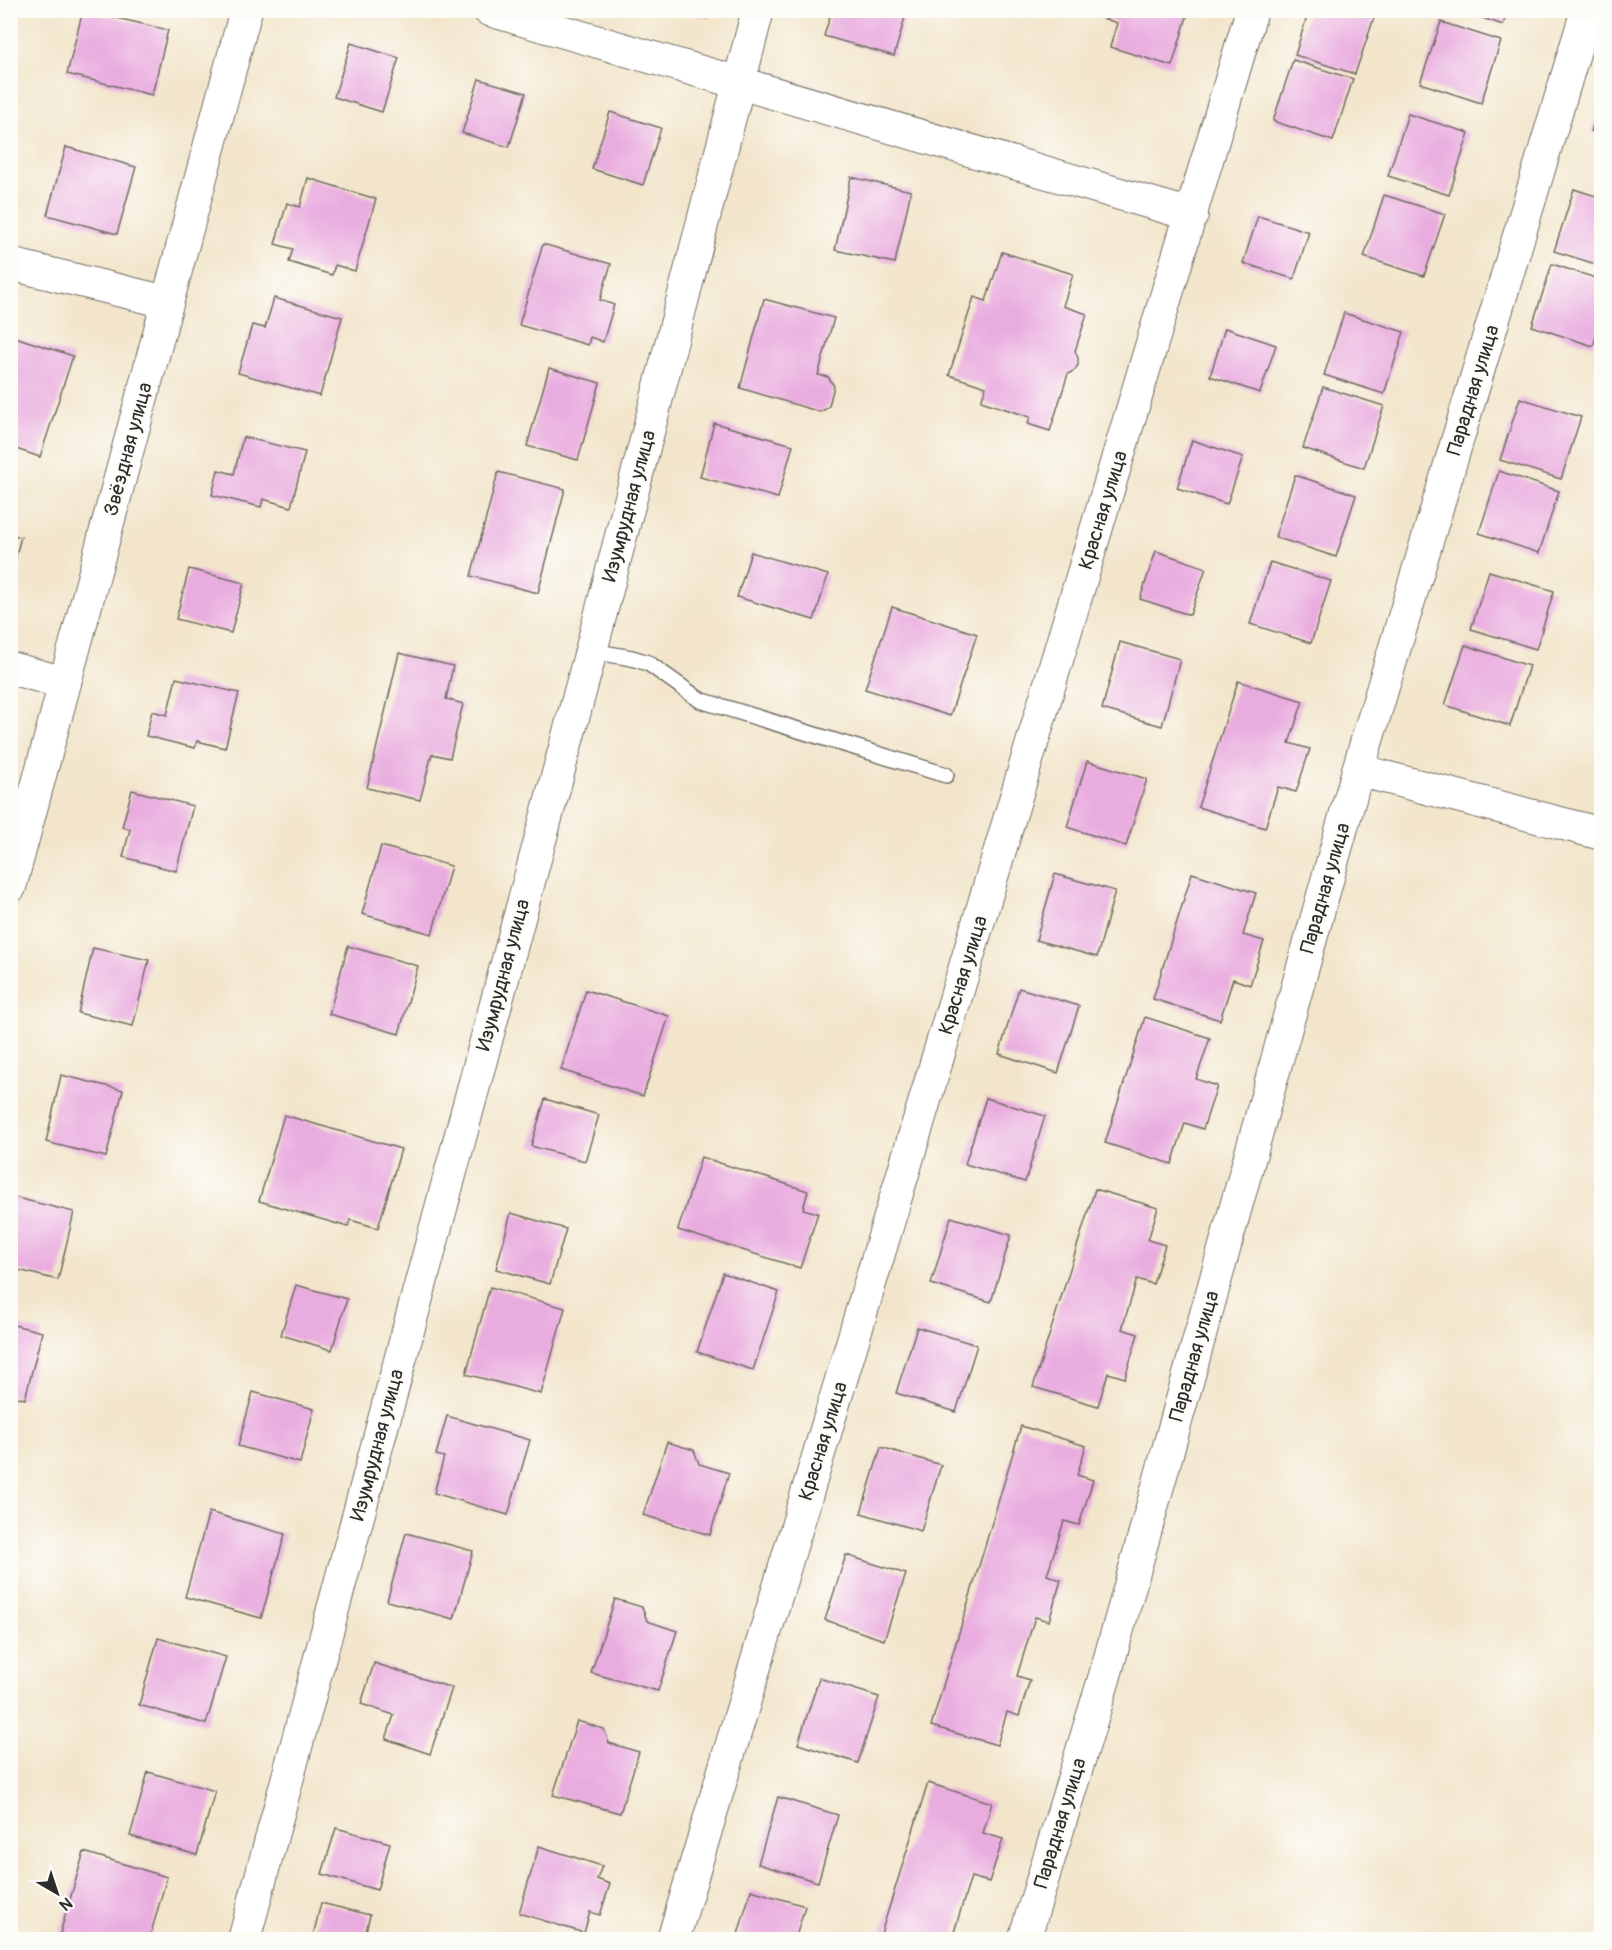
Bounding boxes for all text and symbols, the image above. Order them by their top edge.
street label: Парадная улица [1441,322,1505,458]
street label: Звёздная улица [98,380,158,518]
street label: Изумрудная улица [597,427,661,585]
street label: Красная улица [1073,447,1133,573]
street label: Парадная улица [1294,820,1356,956]
street label: Изумрудная улица [471,896,535,1054]
street label: Красная улица [933,912,993,1038]
street label: Парадная улица [1163,1288,1225,1424]
street label: Изумрудная улица [345,1366,409,1524]
street label: Красная улица [793,1378,853,1504]
street label: Парадная улица [1028,1755,1092,1891]
north arrow [27,1863,87,1923]
text: N [55,1893,76,1915]

